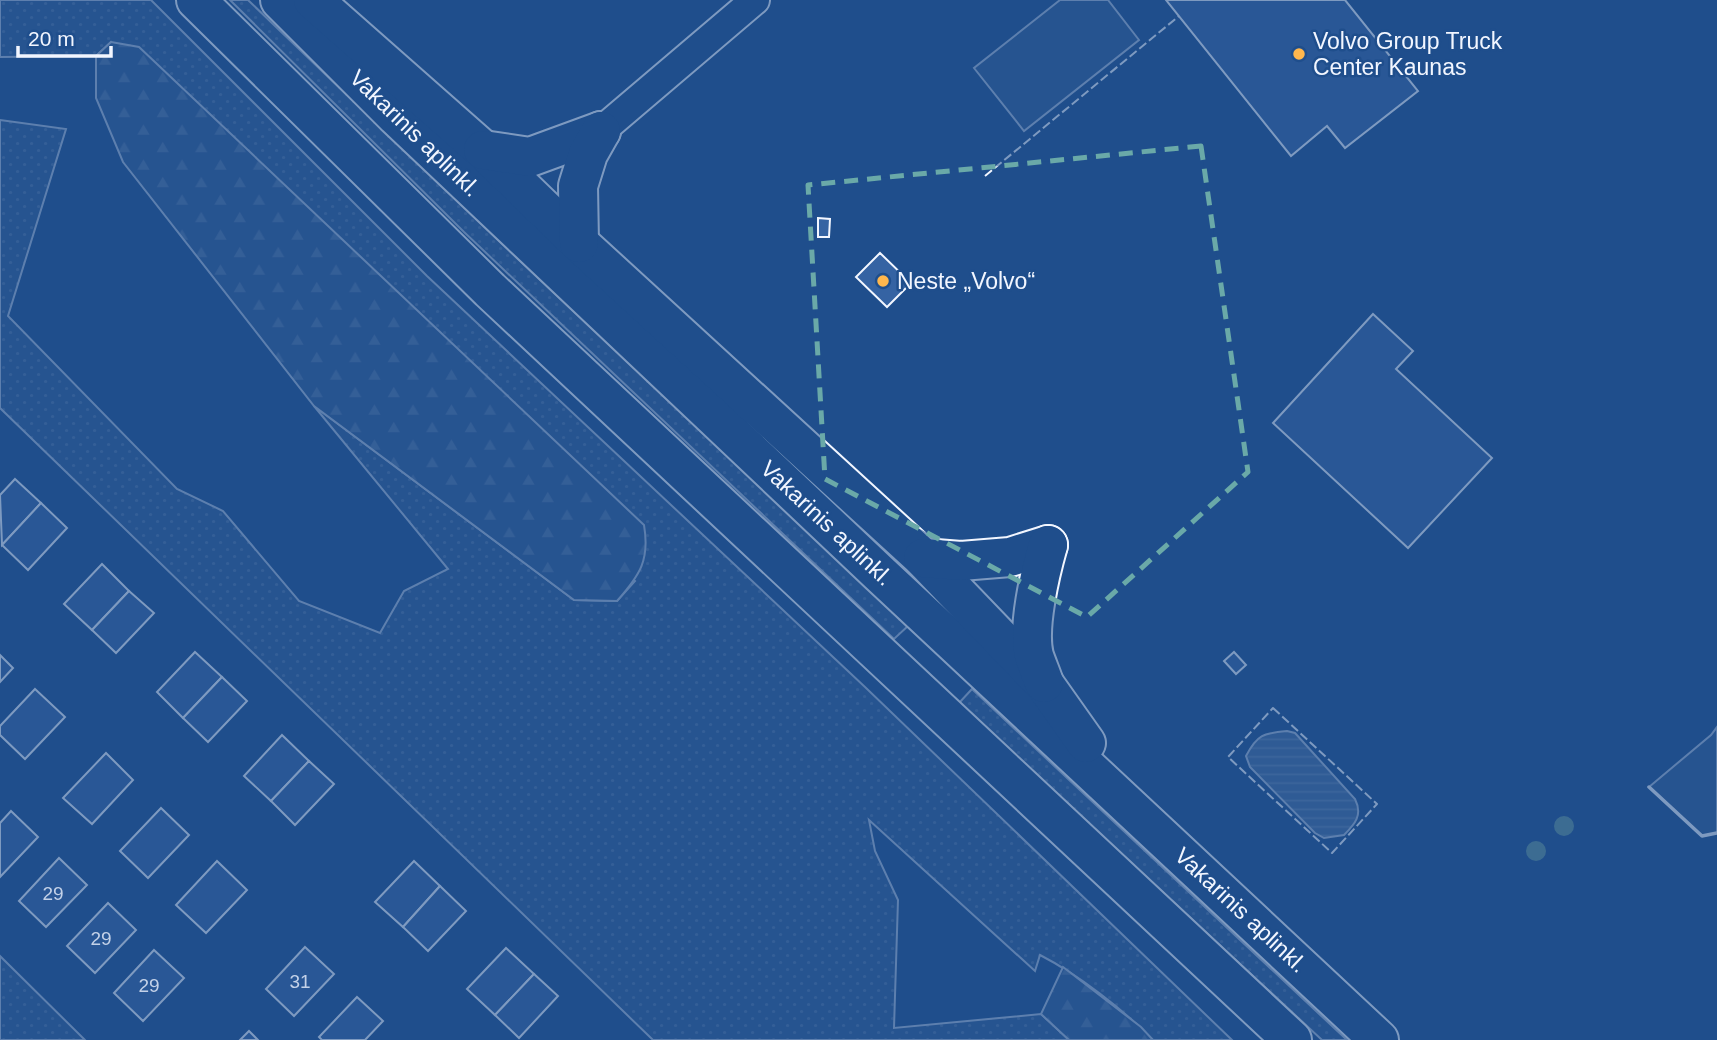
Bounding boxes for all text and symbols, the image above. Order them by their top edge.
scale bar [18,14,110,58]
text: 20 m [28,27,75,50]
place label: Volvo Group Truck Center Kaunas [1313,28,1503,80]
marker: Volvo Group Truck Center Kaunas [1291,46,1307,62]
street label: Vakarinis aplinkl. [345,64,485,202]
place label: Neste „Volvo“ [897,268,1035,294]
marker: Neste „Volvo“ [875,273,891,289]
street label: Vakarinis aplinkl. [756,455,898,591]
street label: Vakarinis aplinkl. [1170,842,1312,978]
house number: 29 [42,883,64,904]
house number: 29 [90,928,112,949]
house number: 31 [289,971,311,992]
house number: 29 [138,975,160,996]

